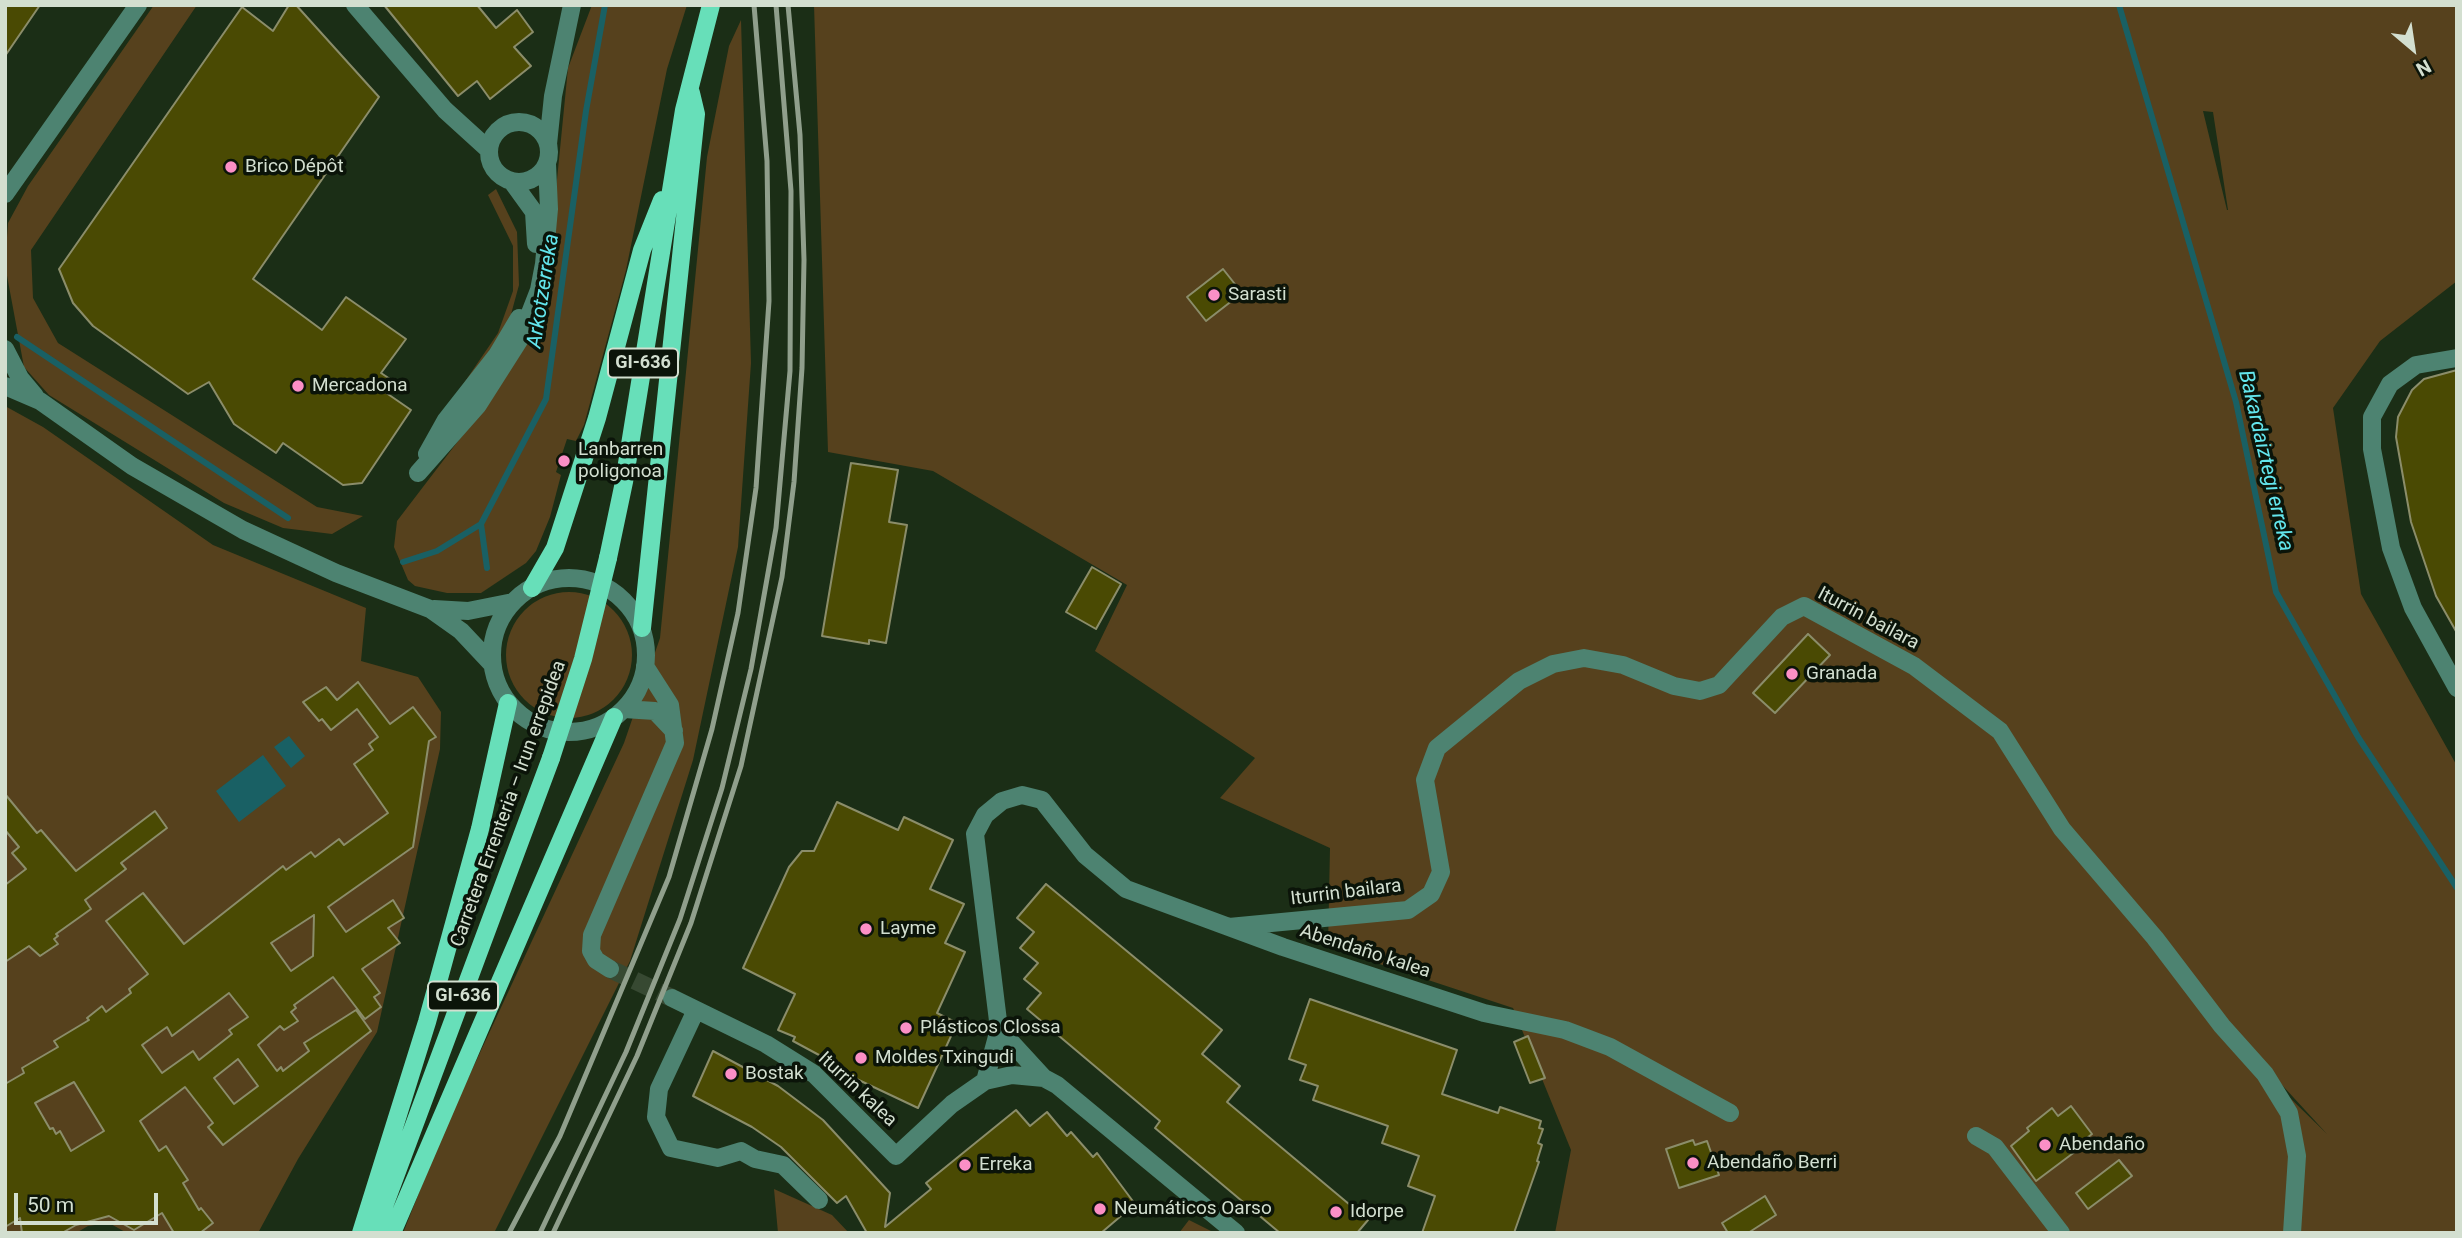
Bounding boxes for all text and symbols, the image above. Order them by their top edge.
north arrow [2378,14,2448,84]
text: N [2412,54,2435,81]
place label: Brico Dépôt [245,156,344,178]
marker: Brico Dépôt [223,159,239,175]
water label: Arkotzerreka [523,232,565,350]
place label: Sarasti [1228,284,1287,306]
marker: Sarasti [1206,287,1222,303]
road number: GI-636 [608,348,678,377]
water label: Bakardaiztegi erreka [2232,368,2298,554]
place label: Mercadona [312,375,408,397]
marker: Mercadona [290,378,306,394]
place label: Lanbarren poligonoa [578,439,663,483]
marker: Lanbarren poligonoa [556,453,572,469]
street label: Iturrin bailara [1813,583,1923,655]
street label: Carretera Errenteria – Irun errepidea [446,658,572,950]
place label: Granada [1806,663,1877,685]
marker: Granada [1784,666,1800,682]
street label: Iturrin bailara [1289,875,1403,911]
place label: Layme [880,918,936,940]
street label: Abendaño kalea [1297,920,1433,984]
marker: Layme [858,921,874,937]
road number: GI-636 [428,981,498,1010]
place label: Plásticos Clossa [920,1017,1061,1039]
marker: Plásticos Clossa [898,1020,914,1036]
place label: Moldes Txingudi [875,1047,1014,1069]
street label: Iturrin kalea [813,1048,901,1132]
marker: Moldes Txingudi [853,1050,869,1066]
place label: Bostak [745,1063,804,1085]
marker: Bostak [723,1066,739,1082]
place label: Abendaño [2059,1134,2145,1156]
marker: Abendaño [2037,1137,2053,1153]
place label: Abendaño Berri [1707,1152,1837,1174]
place label: Erreka [979,1154,1033,1176]
marker: Abendaño Berri [1685,1155,1701,1171]
marker: Erreka [957,1157,973,1173]
scale bar [18,1178,161,1222]
text: 50 m [27,1193,74,1217]
place label: Neumáticos Oarso [1114,1198,1272,1220]
marker: Neumáticos Oarso [1092,1201,1108,1217]
place label: Idorpe [1350,1201,1404,1223]
marker: Idorpe [1328,1204,1344,1220]

